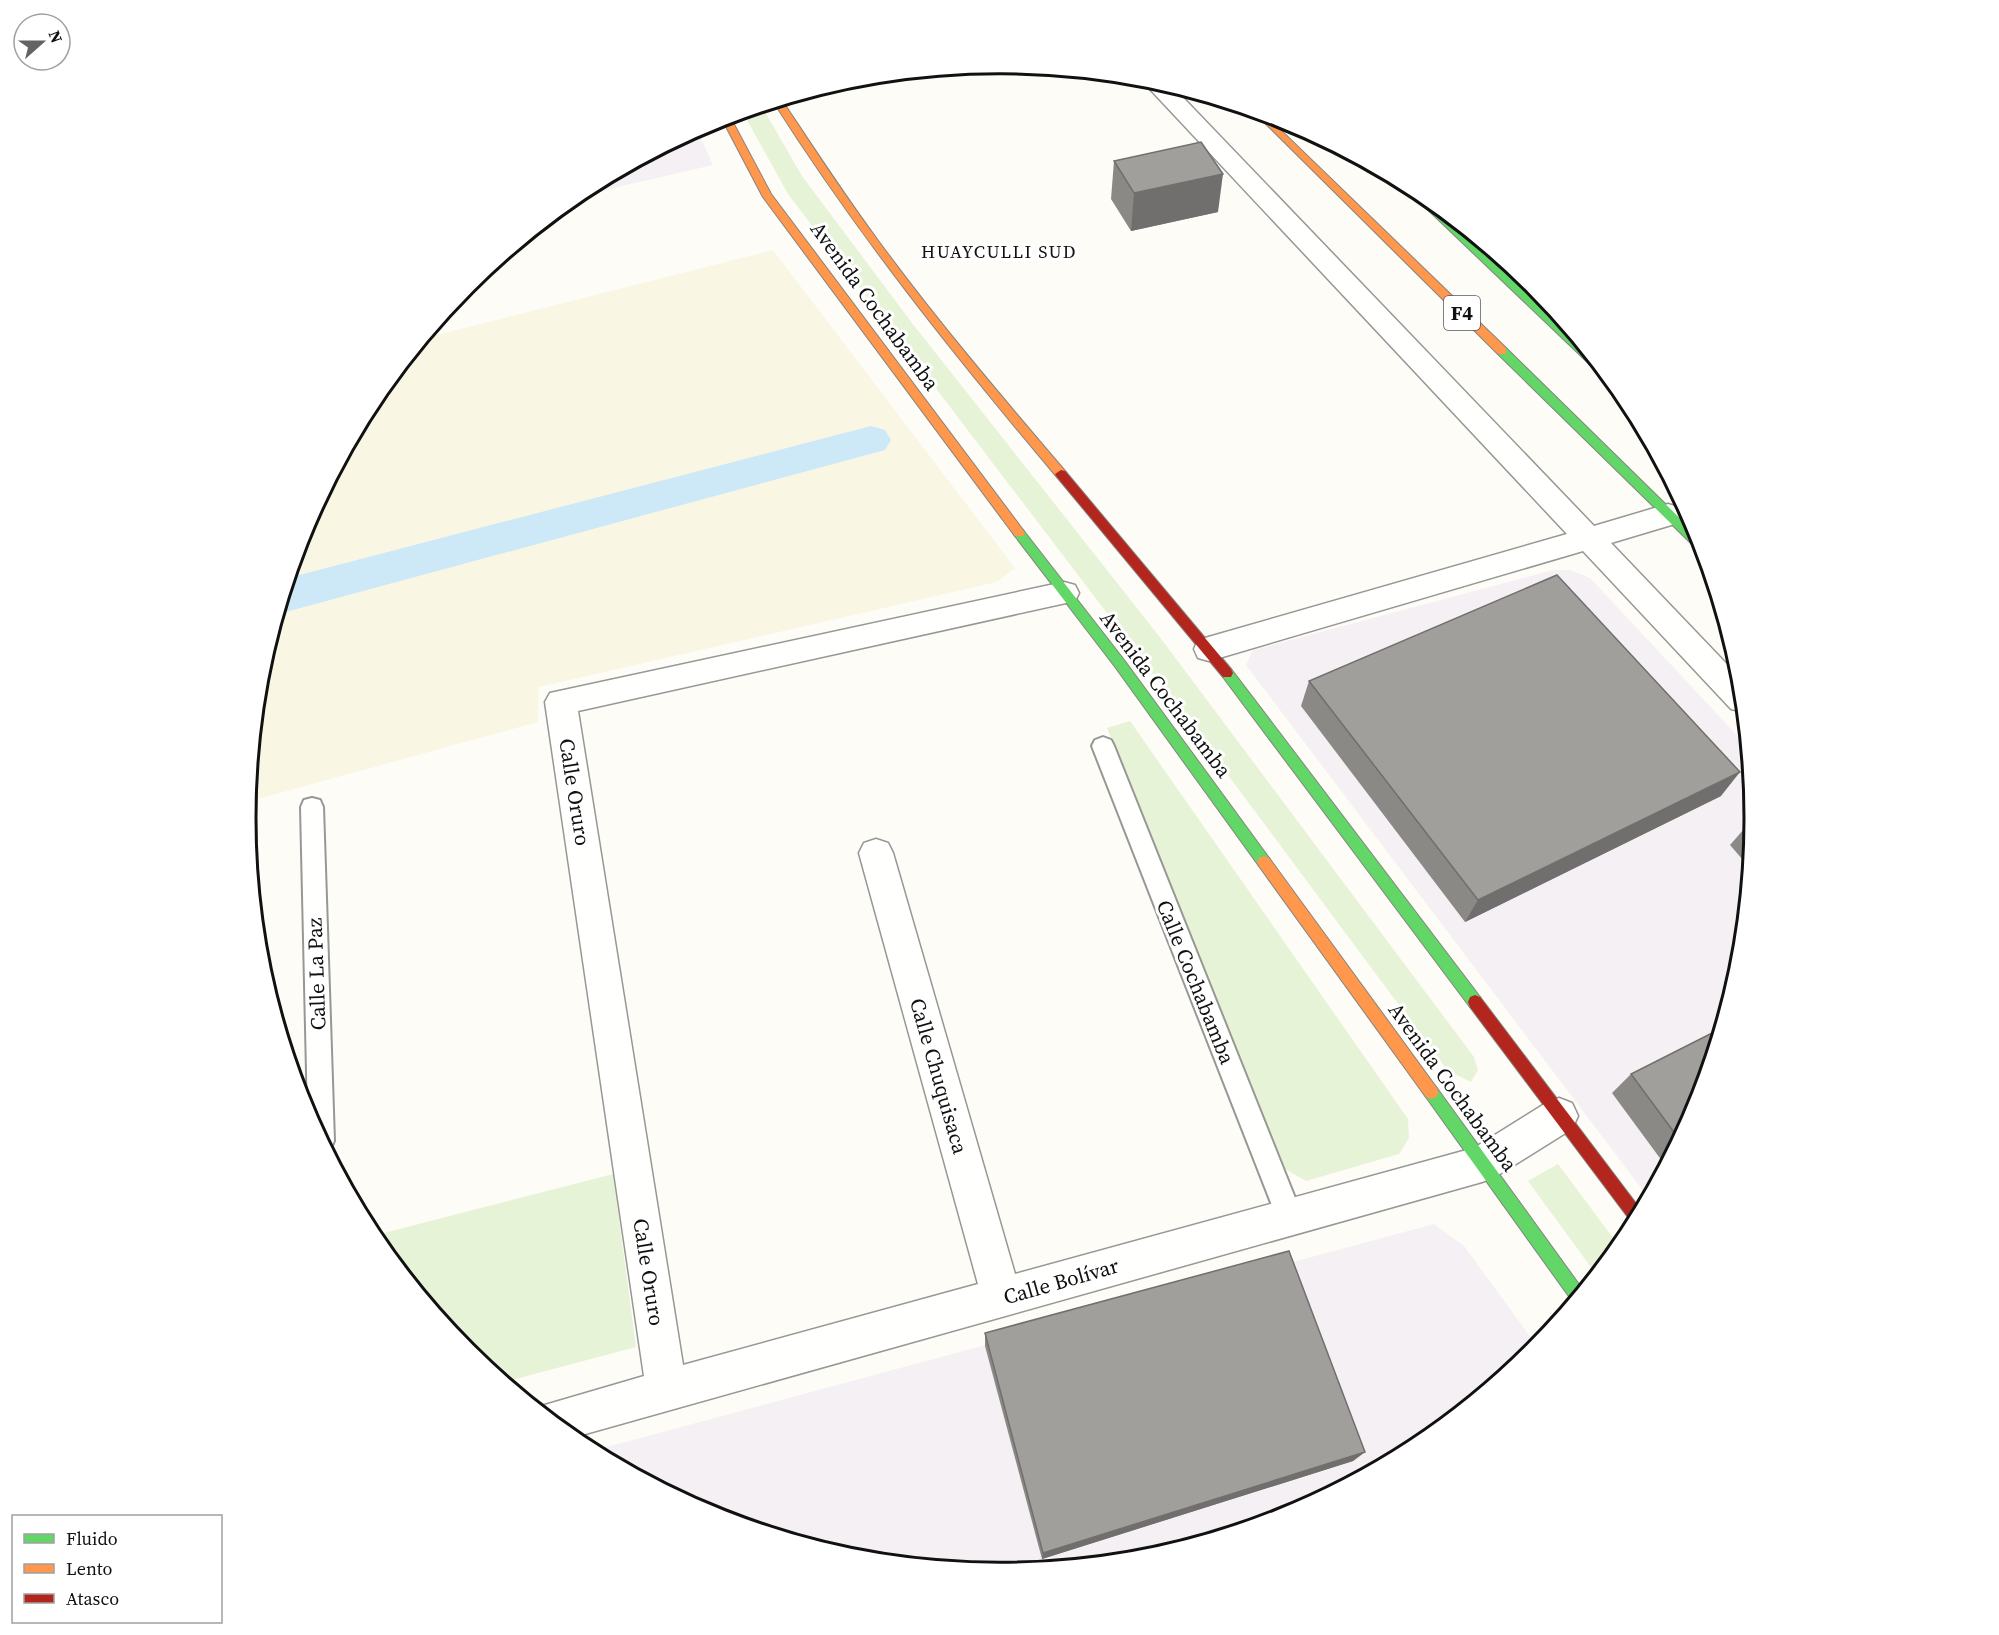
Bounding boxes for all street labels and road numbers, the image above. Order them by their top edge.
street label: Avenida Cochabamba [804,216,946,397]
road number: F4 [1444,296,1480,330]
street label: Avenida Cochabamba [1094,604,1239,784]
street label: Calle Oruro [552,736,598,848]
street label: Calle Cochabamba [1150,896,1242,1069]
street label: Calle La Paz [300,917,332,1031]
street label: Calle Chuquisaca [903,995,975,1158]
street label: Avenida Cochabamba [1382,997,1524,1178]
street label: Calle Oruro [626,1216,672,1328]
street label: Calle Bolívar [1000,1251,1122,1311]

